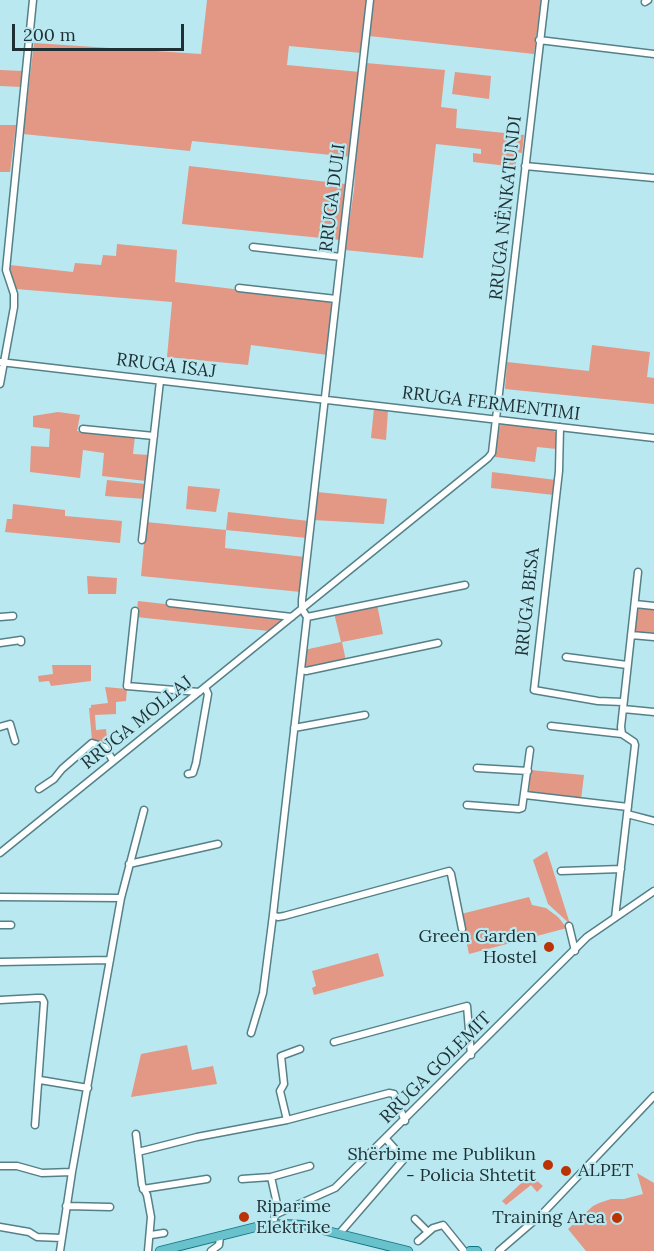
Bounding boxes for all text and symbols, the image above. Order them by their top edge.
scale bar [15,12,188,50]
text: 200 m [23,23,76,46]
street label: RRUGA NËNKATUNDI [486,115,526,301]
street label: RRUGA DULI [316,143,350,253]
street label: RRUGA ISAJ [115,349,217,383]
street label: RRUGA FERMENTIMI [401,382,581,426]
street label: RRUGA BESA [512,547,544,657]
street label: RRUGA MOLLAJ [77,672,197,774]
place label: Green Garden Hostel [418,926,537,968]
marker: Green Garden Hostel [542,940,556,954]
street label: RRUGA GOLEMIT [376,1008,496,1128]
place label: Shërbime me Publikun - Policia Shtetit [347,1144,536,1186]
marker: Shërbime me Publikun - Policia Shtetit [541,1158,555,1172]
place label: ALPET [578,1160,633,1182]
marker: ALPET [559,1164,573,1178]
place label: Riparime Elektrike [256,1196,331,1238]
place label: Training Area [492,1207,605,1229]
marker: Riparime Elektrike [237,1210,251,1224]
marker: Training Area [610,1211,624,1225]

